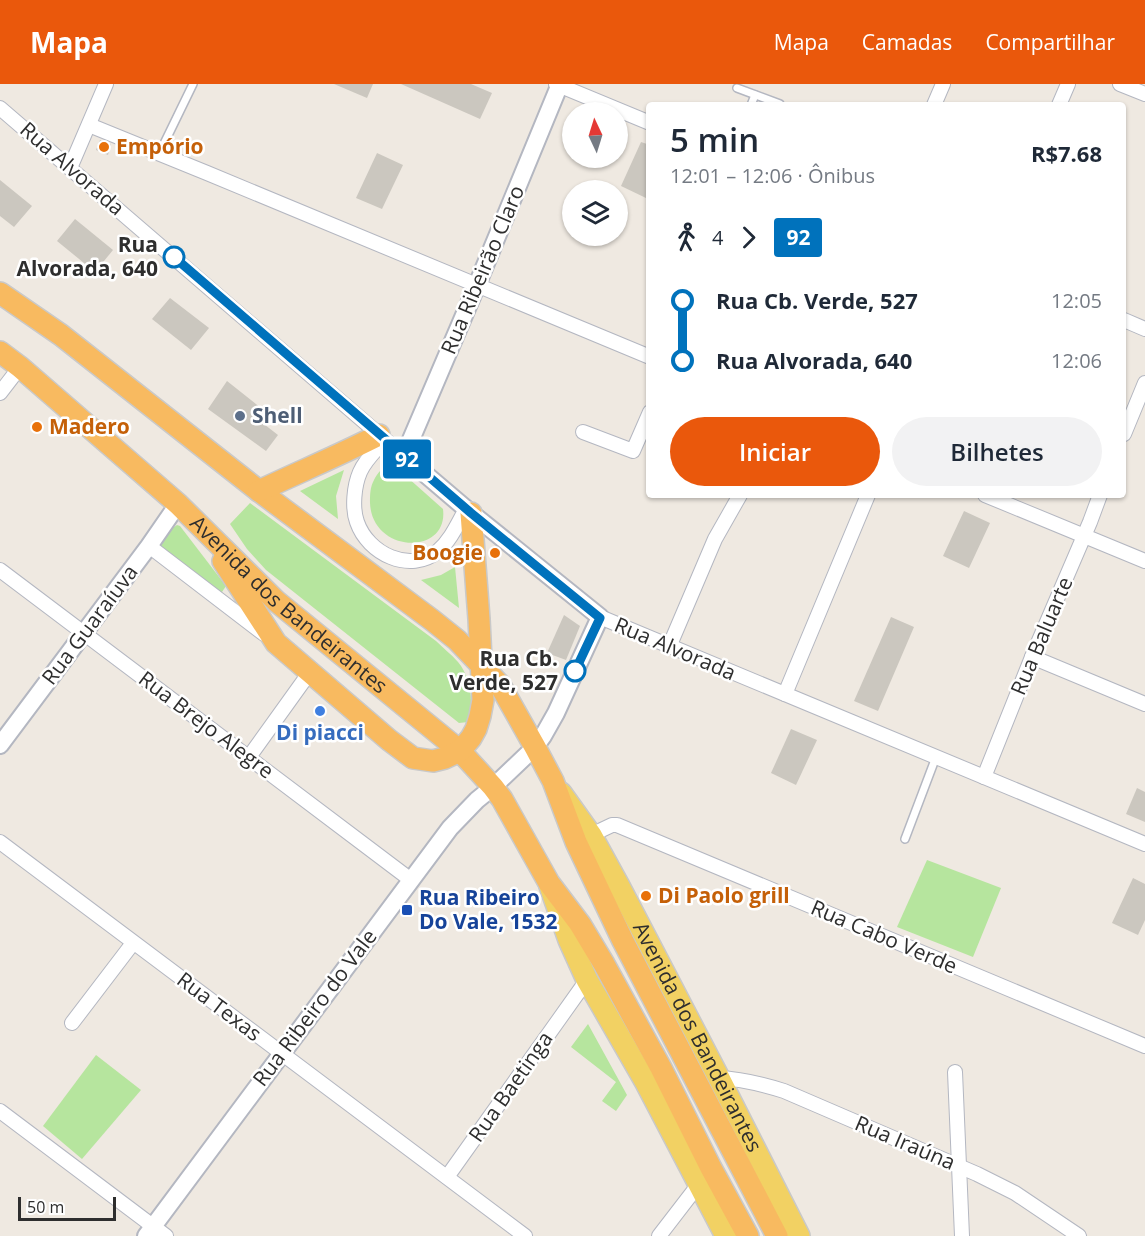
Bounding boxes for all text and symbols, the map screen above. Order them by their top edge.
text: Mapa [30,23,108,61]
text: Mapa [774,28,829,56]
text: Camadas [862,28,952,56]
text: Compartilhar [985,28,1115,56]
north arrow [562,102,628,168]
map controls [562,102,628,246]
street label: Rua Alvorada [15,115,131,221]
text: 5 min [670,117,759,162]
place label: Empório [116,132,204,160]
text: R$7.68 [1031,138,1102,168]
marker: Empório [97,140,111,154]
text: 12:01 – 12:06 · Ônibus [670,162,875,189]
button: layers [562,180,628,246]
street label: Rua Ribeirão Claro [434,181,530,358]
icon: walk [670,221,703,254]
icon: forward [732,221,765,254]
text: 92 [786,223,810,251]
text: 4 [712,224,723,251]
place label: Rua Alvorada, 640 [16,230,158,282]
marker: Rua Alvorada, 640 [163,246,185,268]
text: Rua Cb. Verde, 527 [716,285,918,315]
text: 12:05 [1051,287,1102,314]
text: Rua Alvorada, 640 [716,345,912,375]
text: 12:06 [1051,347,1102,374]
place label: Shell [252,401,303,429]
marker: Shell [233,409,247,423]
place label: Madero [49,412,130,440]
button: Iniciar [670,417,880,486]
button: Bilhetes [892,417,1102,486]
marker: Madero [30,420,44,434]
line badge: 92 [380,440,434,478]
text: 92 [395,445,419,473]
street label: Avenida dos Bandeirantes [185,509,394,699]
place label: Boogie [412,538,483,566]
marker: Boogie [488,546,502,560]
street label: Rua Guaraíuva [35,559,144,690]
street label: Rua Baluarte [1004,572,1079,699]
street label: Rua Alvorada [610,610,740,686]
place label: Rua Cb. Verde, 527 [449,644,558,696]
marker: Rua Cb. Verde, 527 [564,660,586,682]
street label: Rua Brejo Alegre [133,664,280,784]
marker: Di piacci [313,704,327,718]
place label: Di piacci [276,718,364,746]
place label: Di Paolo grill [658,881,790,909]
place label: Rua Ribeiro Do Vale, 1532 [419,883,558,935]
marker: Di Paolo grill [639,889,653,903]
street label: Rua Cabo Verde [807,893,962,980]
marker: Rua Ribeiro Do Vale, 1532 [400,903,414,917]
street label: Avenida dos Bandeirantes [627,917,769,1156]
street label: Rua Ribeiro do Vale [246,923,383,1092]
street label: Rua Texas [172,965,268,1047]
street label: Rua Baetinga [462,1026,559,1147]
street label: Rua Iraúna [851,1108,960,1176]
scale bar [18,1194,116,1222]
text: 50 m [27,1196,64,1218]

